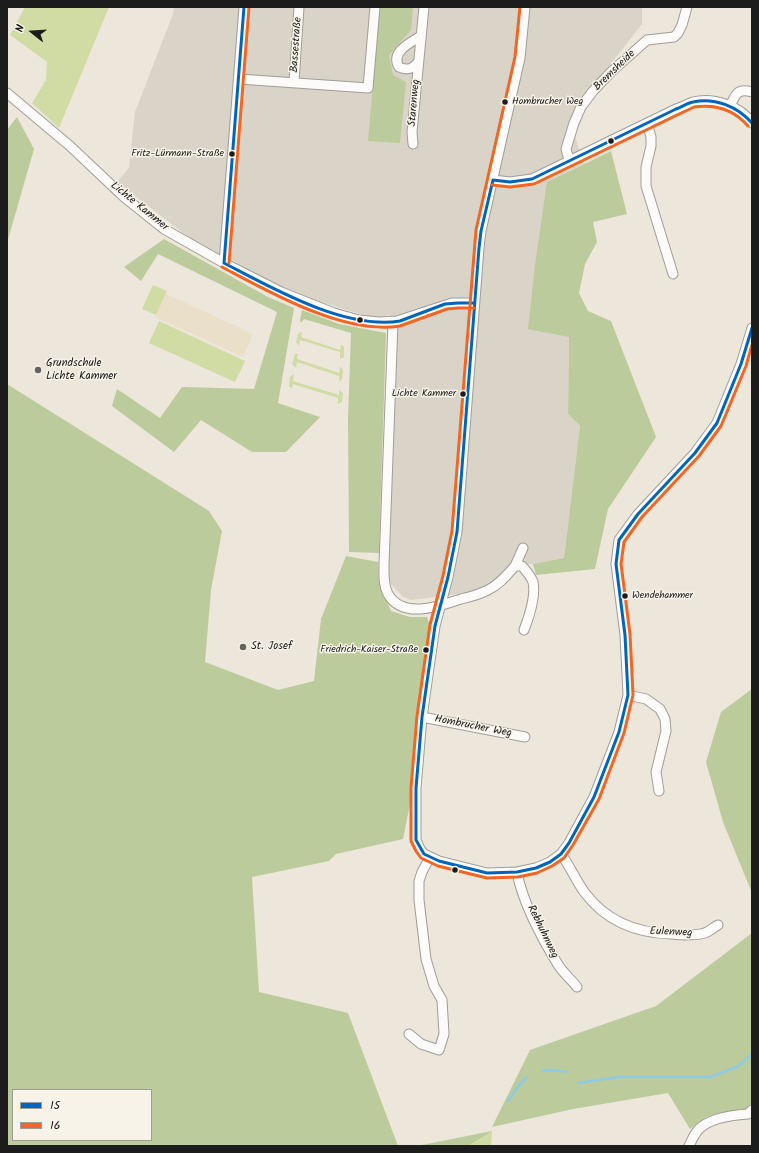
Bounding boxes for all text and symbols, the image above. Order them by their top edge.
north arrow [12,12,52,52]
street label: Bassestraße [288,17,306,73]
text: N [11,23,30,34]
street label: Bremsheide [591,48,639,94]
street label: Starenweg [406,79,424,127]
place label: Hombrucher Weg [512,96,583,108]
marker: Hombrucher Weg [500,97,510,107]
unlabelled marker [606,136,616,146]
place label: Fritz-Lürmann-Straße [131,148,224,160]
marker: Fritz-Lürmann-Straße [227,149,237,159]
street label: Lichte Kammer [107,180,171,234]
unlabelled marker [355,315,365,325]
place label: Grundschule Lichte Kammer [46,357,117,383]
marker: Grundschule Lichte Kammer [33,365,43,375]
place label: Lichte Kammer [392,388,456,400]
marker: Lichte Kammer [458,389,468,399]
place label: Wendehammer [632,590,693,602]
marker: Wendehammer [620,591,630,601]
place label: St. Josef [251,640,292,654]
marker: St. Josef [238,642,248,652]
place label: Friedrich-Kaiser-Straße [320,644,418,656]
marker: Friedrich-Kaiser-Straße [421,645,431,655]
street label: Hombrucher Weg [433,713,513,741]
unlabelled marker [450,865,460,875]
street label: Rebhuhnweg [523,903,561,961]
street label: Eulenweg [649,926,693,940]
legend [12,1089,152,1141]
text: 15 [50,1096,60,1115]
text: 16 [50,1116,60,1135]

